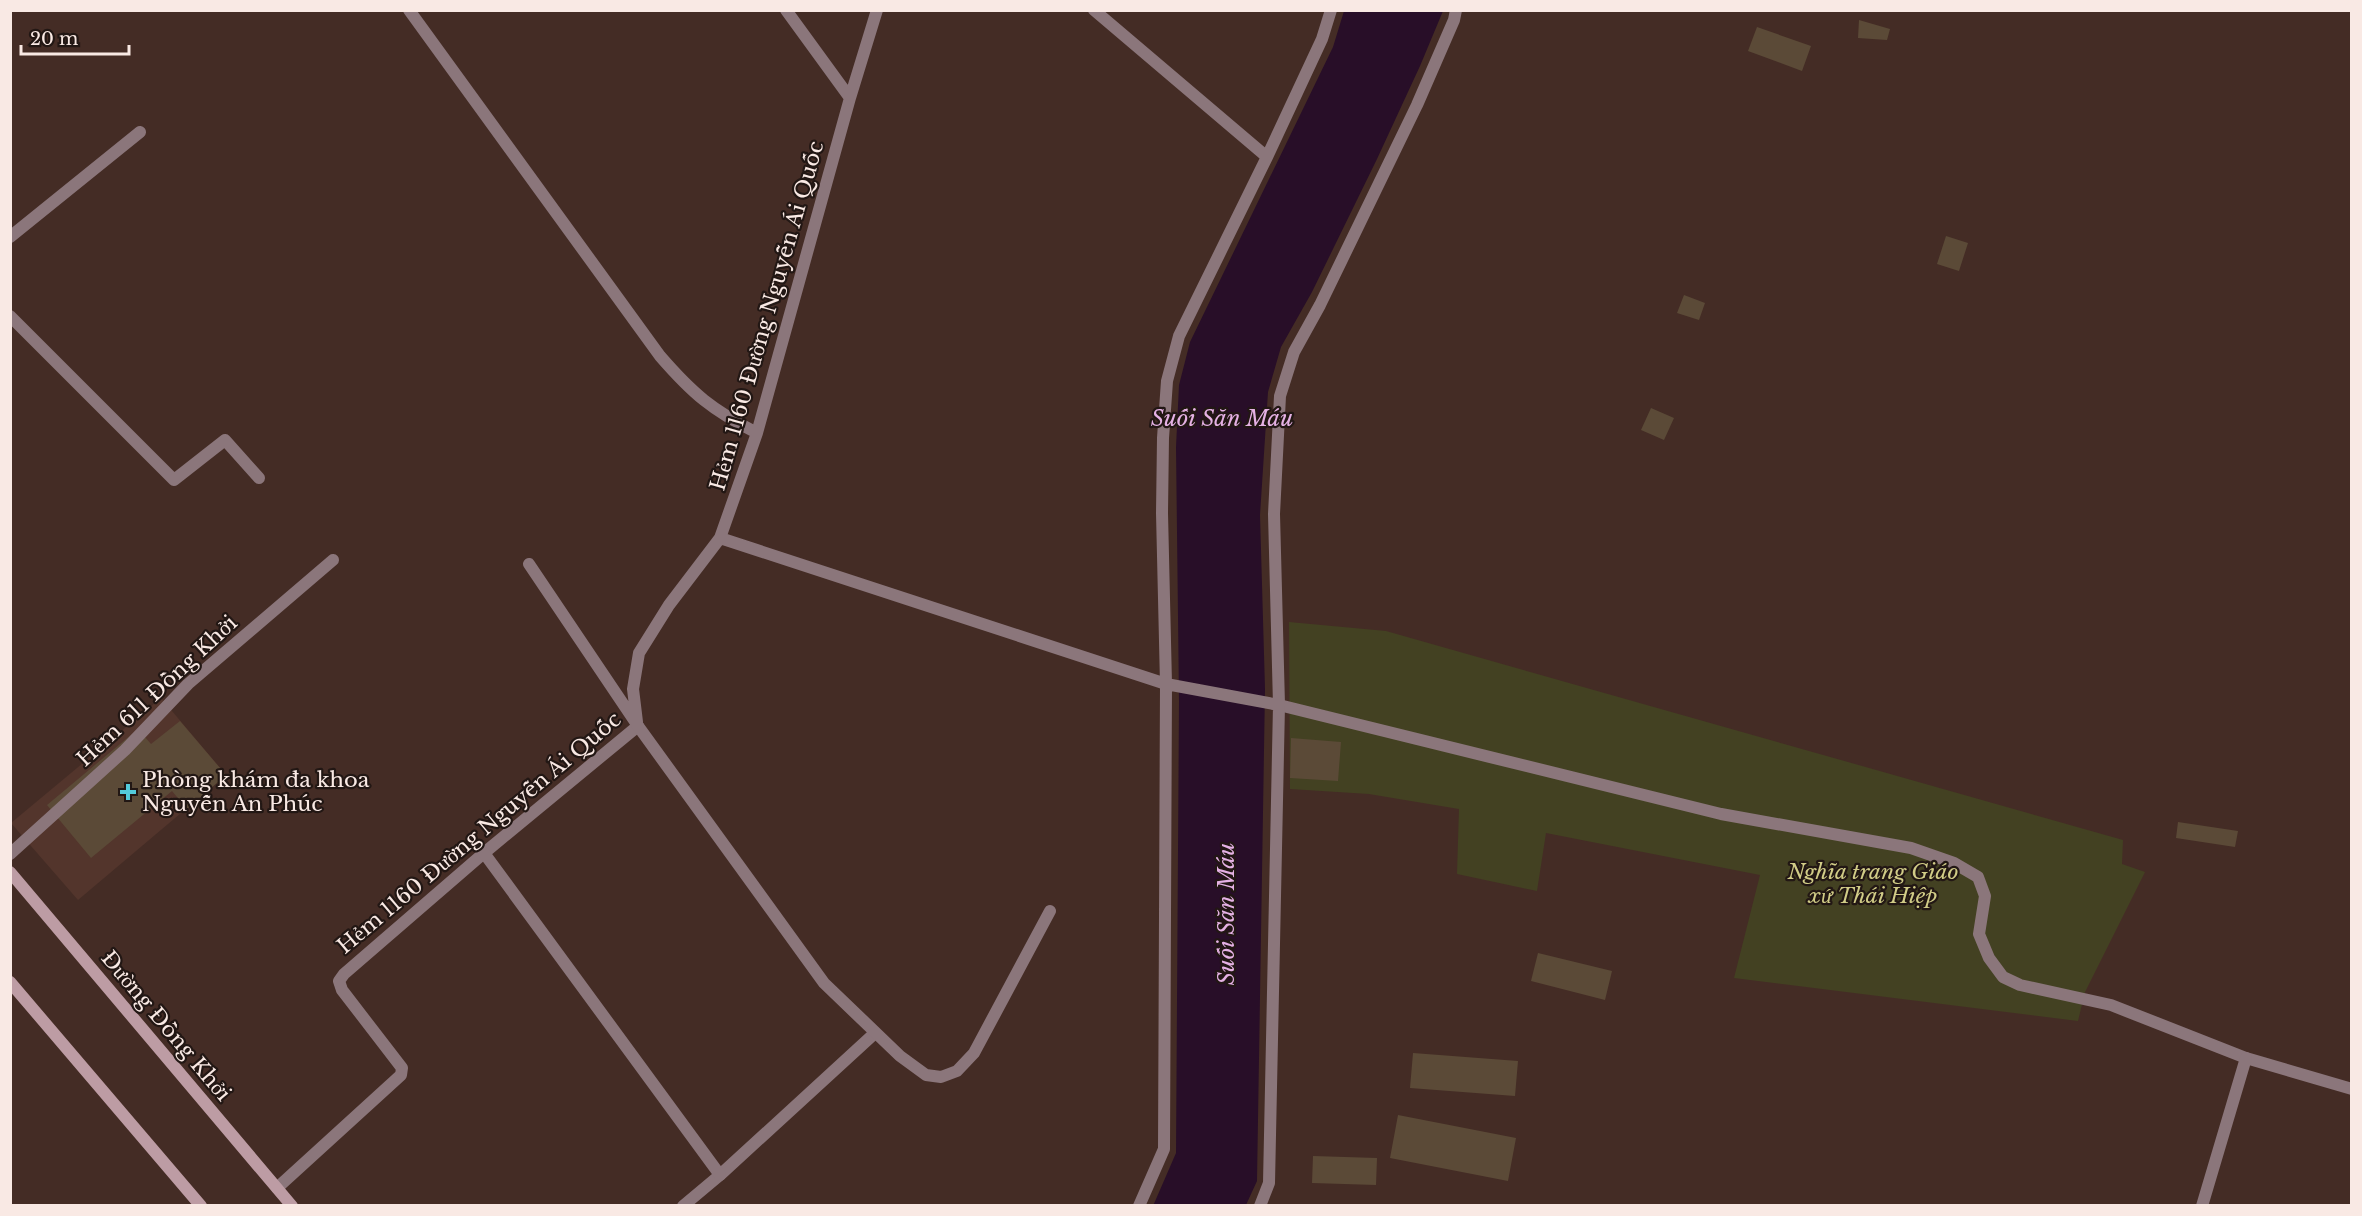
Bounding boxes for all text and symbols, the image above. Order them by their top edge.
scale bar [21,18,129,56]
text: 20 m [30,28,78,50]
street label: Hẻm 1160 Đường Nguyễn Ái Quốc [705,138,829,494]
water label: Suối Săn Máu [1151,405,1293,432]
street label: Hẻm 611 Đồng Khởi [71,610,243,772]
street label: Hẻm 1160 Đường Nguyễn Ái Quốc [332,707,626,959]
place label: Phòng khám đa khoa Nguyễn An Phúc [142,767,370,817]
marker: Phòng khám đa khoa Nguyễn An Phúc [119,783,137,801]
water label: Suối Săn Máu [1213,843,1240,985]
park label: Nghĩa trang Giáo xứ Thái Hiệp [1787,859,1958,909]
street label: Đường Đồng Khởi [96,946,236,1106]

